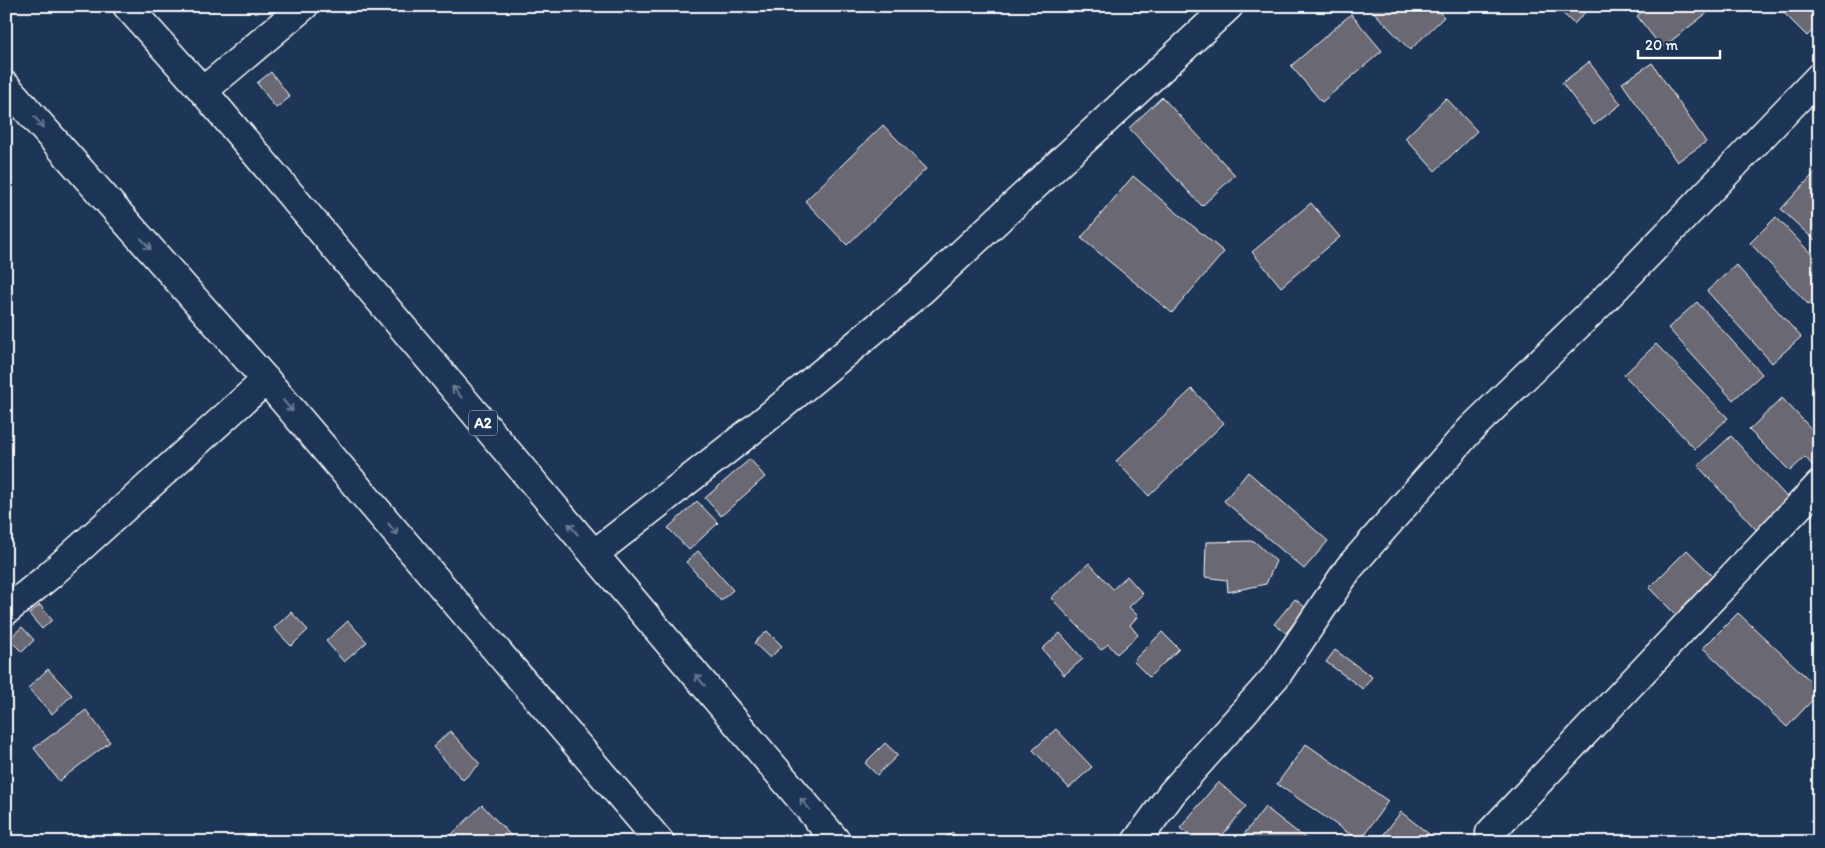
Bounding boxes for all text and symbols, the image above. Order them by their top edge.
scale bar [1638,28,1720,60]
text: 20 m [1645,36,1679,54]
one-way arrow [33,116,44,129]
one-way arrow [140,238,152,251]
one-way arrow [451,385,463,398]
one-way arrow [282,399,294,412]
road number: A2 [469,410,497,436]
one-way arrow [388,523,399,536]
one-way arrow [567,523,579,536]
one-way arrow [695,674,706,687]
one-way arrow [799,798,811,811]

